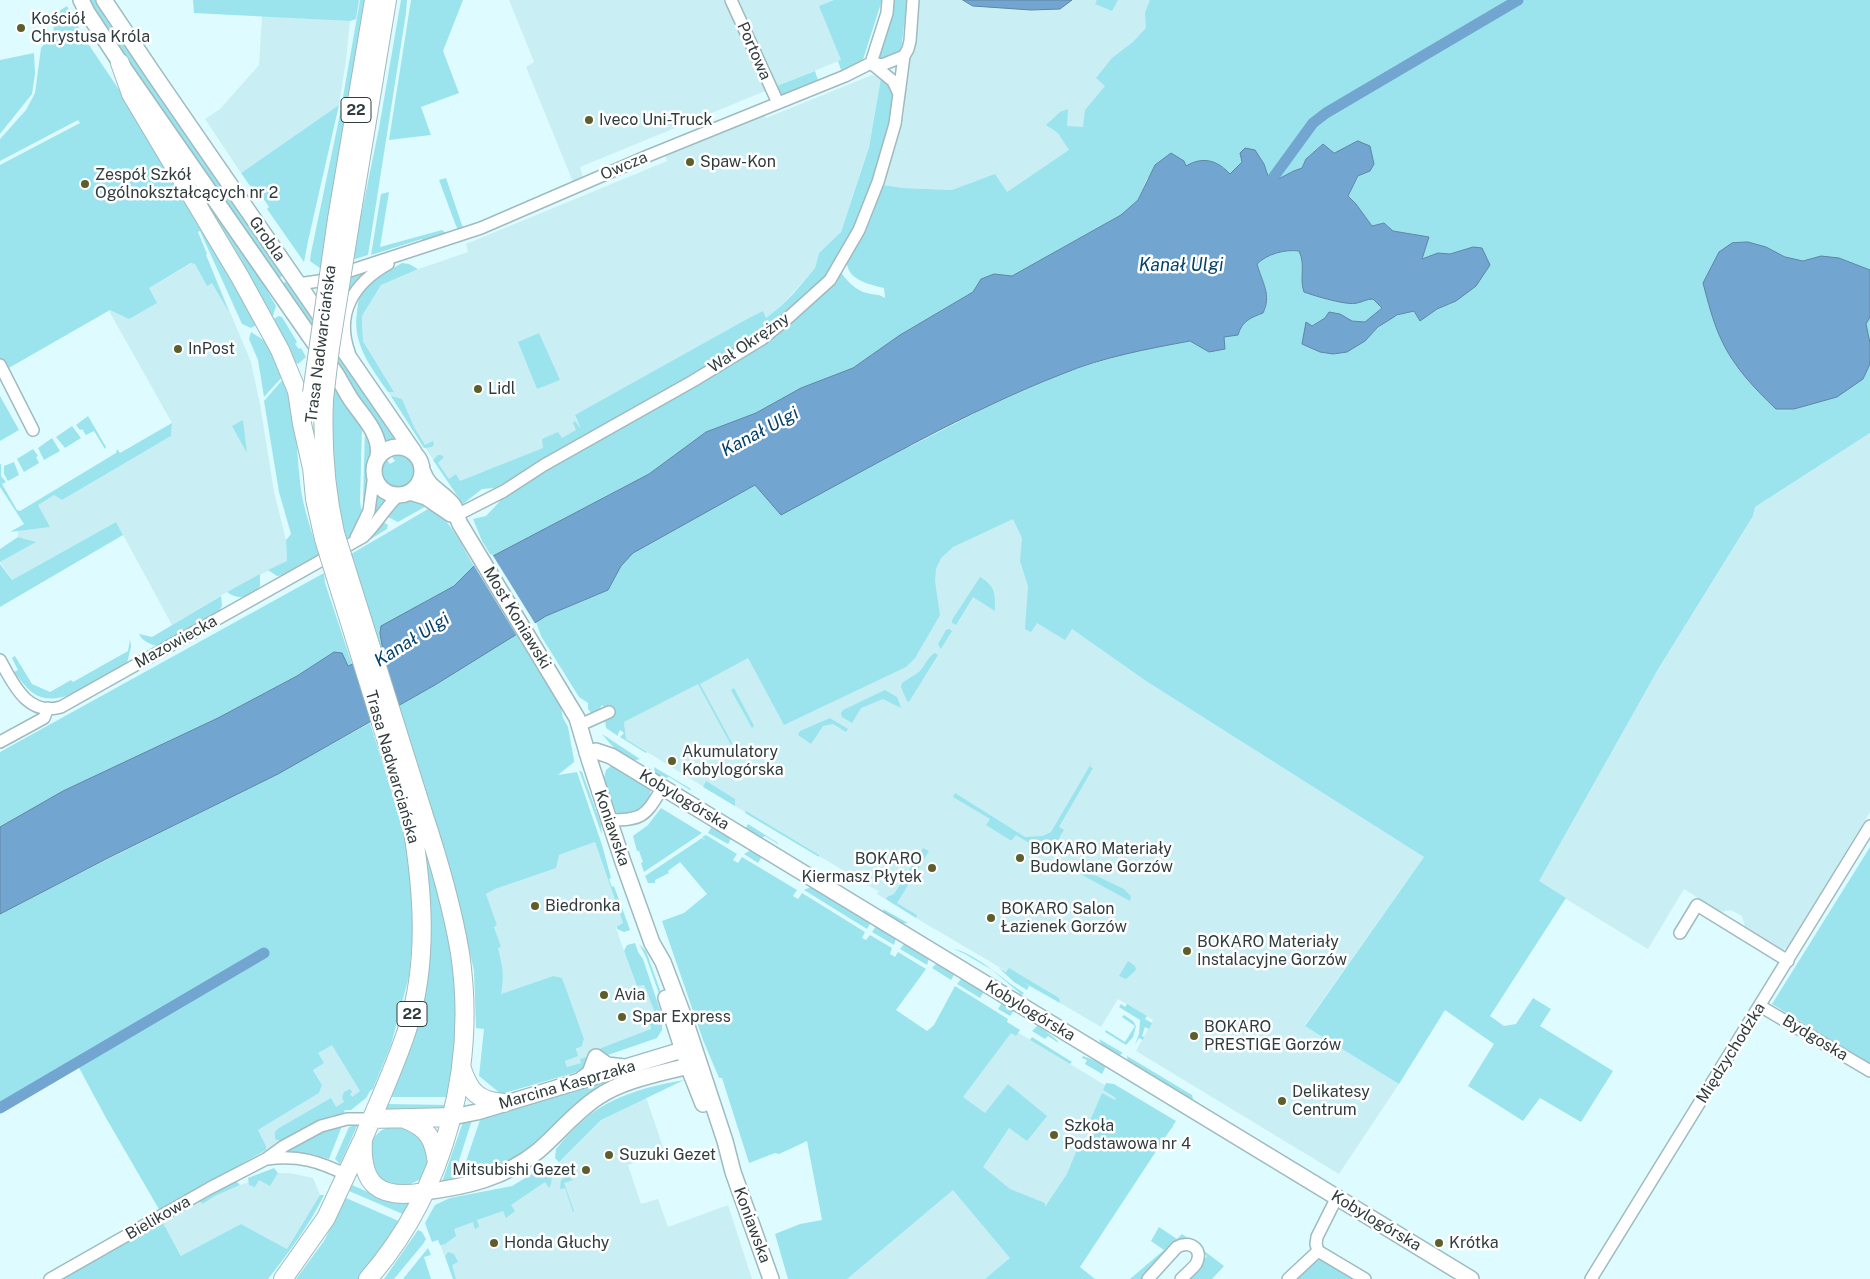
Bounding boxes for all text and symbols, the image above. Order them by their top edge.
place label: Kościół Chrystusa Króla [31,9,150,47]
street label: Portowa [733,19,775,83]
marker: Kościół Chrystusa Króla [15,22,27,34]
road number: 22 [341,98,371,122]
place label: Iveco Uni-Truck [599,110,713,130]
marker: Iveco Uni-Truck [583,114,595,126]
street label: Owcza [598,148,650,184]
place label: Spaw-Kon [700,152,776,172]
marker: Spaw-Kon [684,156,696,168]
place label: Zespół Szkół Ogólnokształcących nr 2 [95,165,278,203]
marker: Zespół Szkół Ogólnokształcących nr 2 [79,178,91,190]
street label: Grobla [245,213,289,265]
water label: Kanał Ulgi [1139,254,1223,276]
street label: Trasa Nadwarciańska [302,264,340,424]
street label: Wał Okrężny [705,309,793,377]
place label: InPost [188,339,235,359]
marker: InPost [172,343,184,355]
place label: Lidl [488,379,516,399]
marker: Lidl [472,383,484,395]
water label: Kanał Ulgi [718,403,802,461]
street label: Most Koniawski [479,563,555,673]
water label: Kanał Ulgi [370,608,454,672]
street label: Mazowiecka [131,611,221,673]
street label: Trasa Nadwarciańska [361,688,423,846]
place label: Akumulatory Kobylogórska [682,742,784,780]
marker: Akumulatory Kobylogórska [666,755,678,767]
street label: Kobylogórska [636,766,732,834]
street label: Koniawska [590,787,634,869]
place label: BOKARO Materiały Budowlane Gorzów [1030,839,1173,877]
place label: BOKARO Kiermasz Płytek [801,849,922,887]
marker: BOKARO Materiały Budowlane Gorzów [1014,852,1026,864]
marker: BOKARO Kiermasz Płytek [926,862,938,874]
place label: Biedronka [545,896,620,916]
place label: BOKARO Salon Łazienek Gorzów [1001,899,1127,937]
marker: Biedronka [529,900,541,912]
marker: BOKARO Salon Łazienek Gorzów [985,912,997,924]
place label: BOKARO Materiały Instalacyjne Gorzów [1197,932,1347,970]
marker: BOKARO Materiały Instalacyjne Gorzów [1181,945,1193,957]
street label: Kobylogórska [982,977,1078,1045]
place label: Avia [614,985,645,1005]
marker: Avia [598,989,610,1001]
street label: Międzychodzka [1693,999,1769,1107]
road number: 22 [397,1002,427,1026]
place label: Spar Express [632,1007,731,1027]
marker: Spar Express [616,1011,628,1023]
street label: Bydgoska [1779,1011,1851,1065]
place label: BOKARO PRESTIGE Gorzów [1204,1017,1341,1055]
marker: BOKARO PRESTIGE Gorzów [1188,1030,1200,1042]
street label: Marcina Kasprzaka [496,1056,638,1114]
place label: Delikatesy Centrum [1292,1082,1370,1120]
marker: Delikatesy Centrum [1276,1095,1288,1107]
place label: Szkoła Podstawowa nr 4 [1064,1116,1191,1154]
marker: Szkoła Podstawowa nr 4 [1048,1129,1060,1141]
place label: Suzuki Gezet [619,1145,716,1165]
marker: Suzuki Gezet [603,1149,615,1161]
place label: Mitsubishi Gezet [452,1160,576,1180]
marker: Mitsubishi Gezet [580,1164,592,1176]
street label: Koniawska [729,1184,775,1266]
street label: Kobylogórska [1328,1187,1424,1255]
street label: Bielikowa [122,1192,194,1244]
place label: Honda Głuchy [504,1233,609,1253]
place label: Krótka [1449,1233,1499,1253]
marker: Honda Głuchy [488,1237,500,1249]
marker: Krótka [1433,1237,1445,1249]

